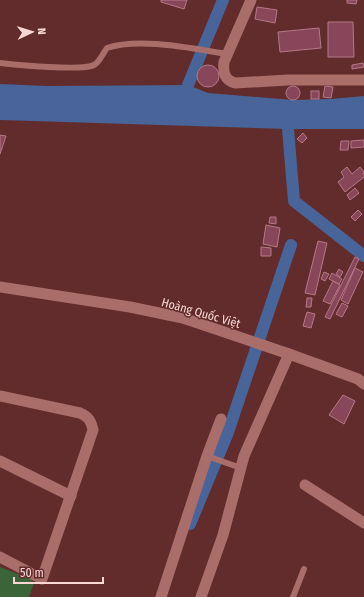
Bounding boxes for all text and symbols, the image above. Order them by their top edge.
north arrow [12,12,52,52]
text: N [35,28,48,35]
street label: Hoàng Quốc Việt [160,294,242,331]
scale bar [14,559,103,585]
text: 50 m [20,566,44,580]

